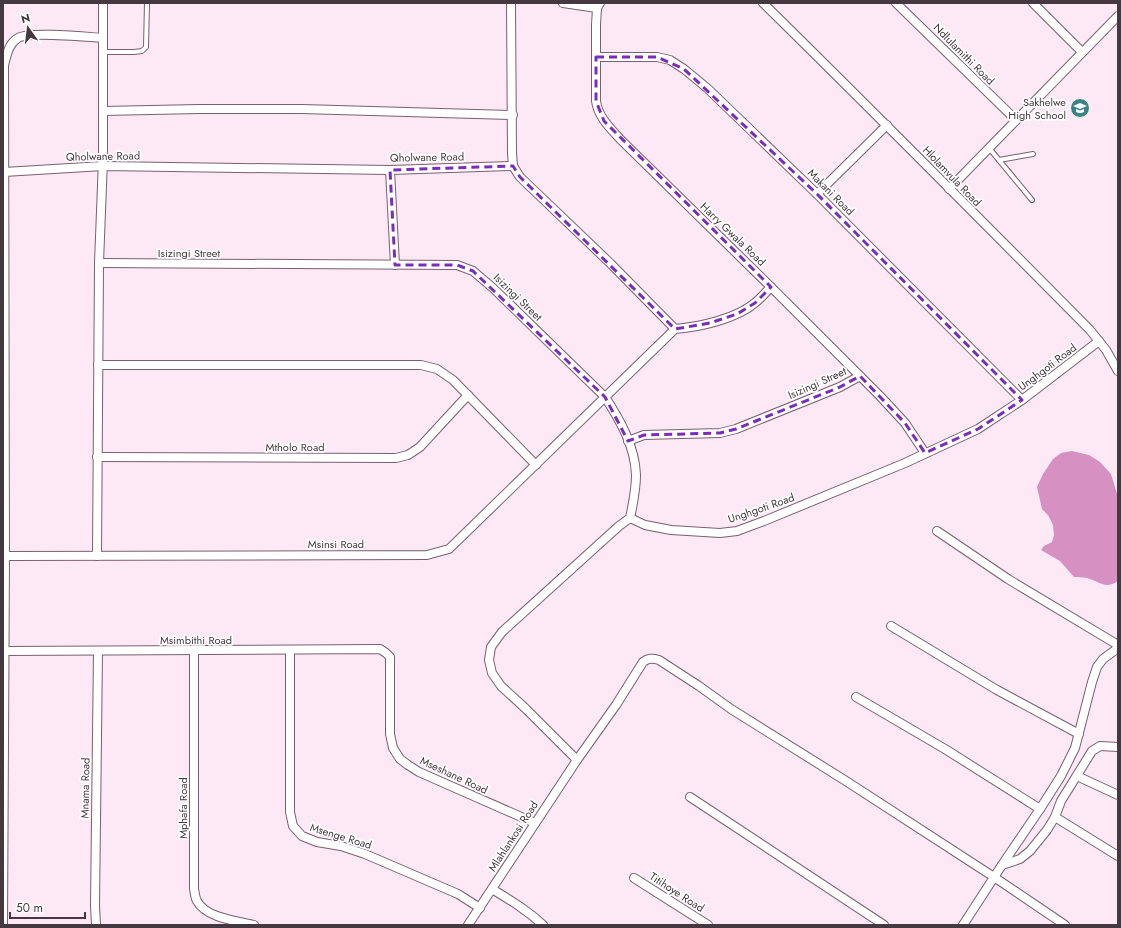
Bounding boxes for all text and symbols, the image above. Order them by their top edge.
north arrow [8,8,48,48]
text: N [19,9,32,27]
street label: Ndlulamithi Road [930,20,998,88]
place label: Sakhelwe High School [1008,94,1066,123]
school or university icon: Sakhelwe High School [1069,97,1091,119]
street label: Hlolamvula Road [919,142,985,210]
street label: Qholwane Road [66,147,140,165]
street label: Qholwane Road [390,148,464,166]
street label: Makani Road [804,165,858,219]
street label: Harry Gwala Road [697,199,769,269]
street label: Isizingi Street [158,245,221,261]
street label: Isizingi Street [490,270,546,325]
street label: Unghgoti Road [1014,340,1080,394]
street label: Isizingi Street [785,363,849,403]
street label: Mtholo Road [266,439,324,455]
street label: Unghgoti Road [726,489,796,527]
street label: Msinsi Road [308,536,364,552]
street label: Msimbithi Road [160,632,232,648]
street label: Mseshane Road [418,752,490,798]
street label: Mnama Road [76,757,94,819]
street label: Mphafa Road [175,777,191,839]
street label: Mlahlankosi Road [484,798,542,874]
street label: Msenge Road [308,819,374,853]
street label: Titihoye Road [646,868,708,916]
scale bar [10,894,85,920]
text: 50 m [16,899,43,917]

